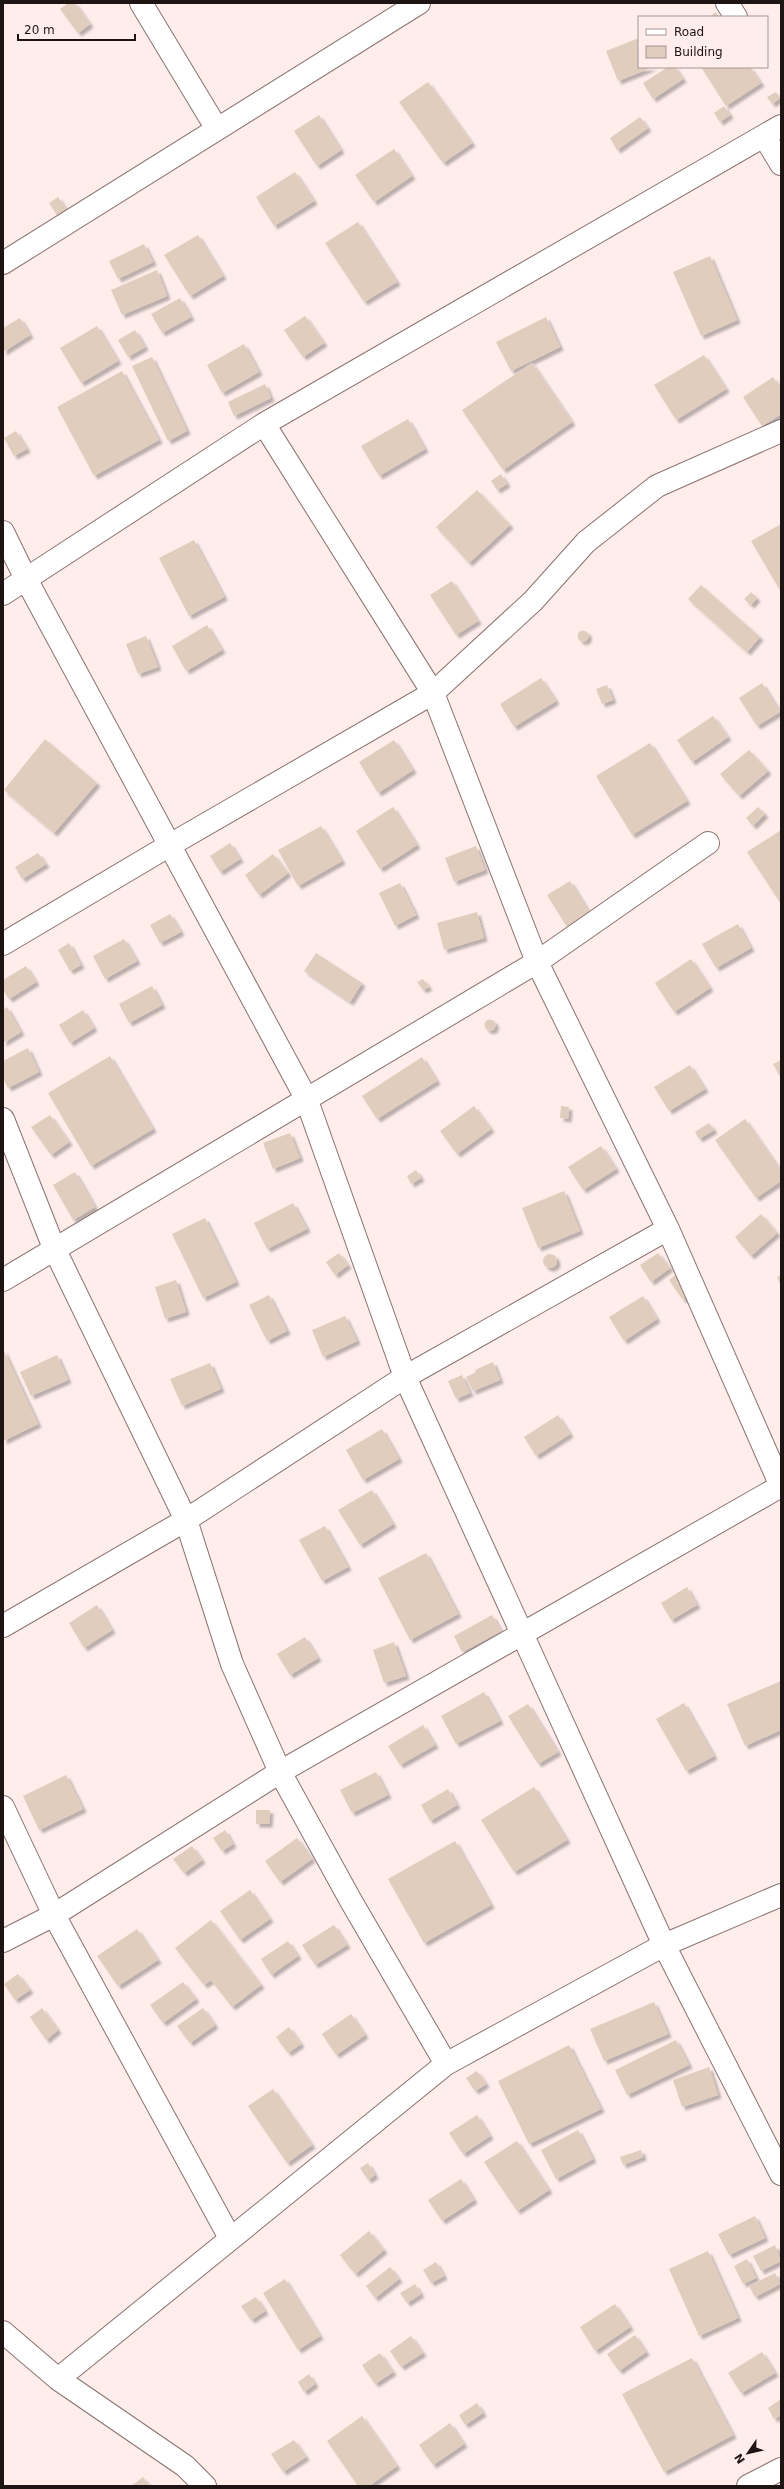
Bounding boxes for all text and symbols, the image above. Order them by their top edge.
scale bar [18,16,135,42]
legend [638,16,768,68]
text: 20 m [24,23,55,37]
text: Road [674,25,704,39]
text: Building [674,45,723,59]
north arrow [728,2433,768,2473]
text: N [732,2451,748,2466]

